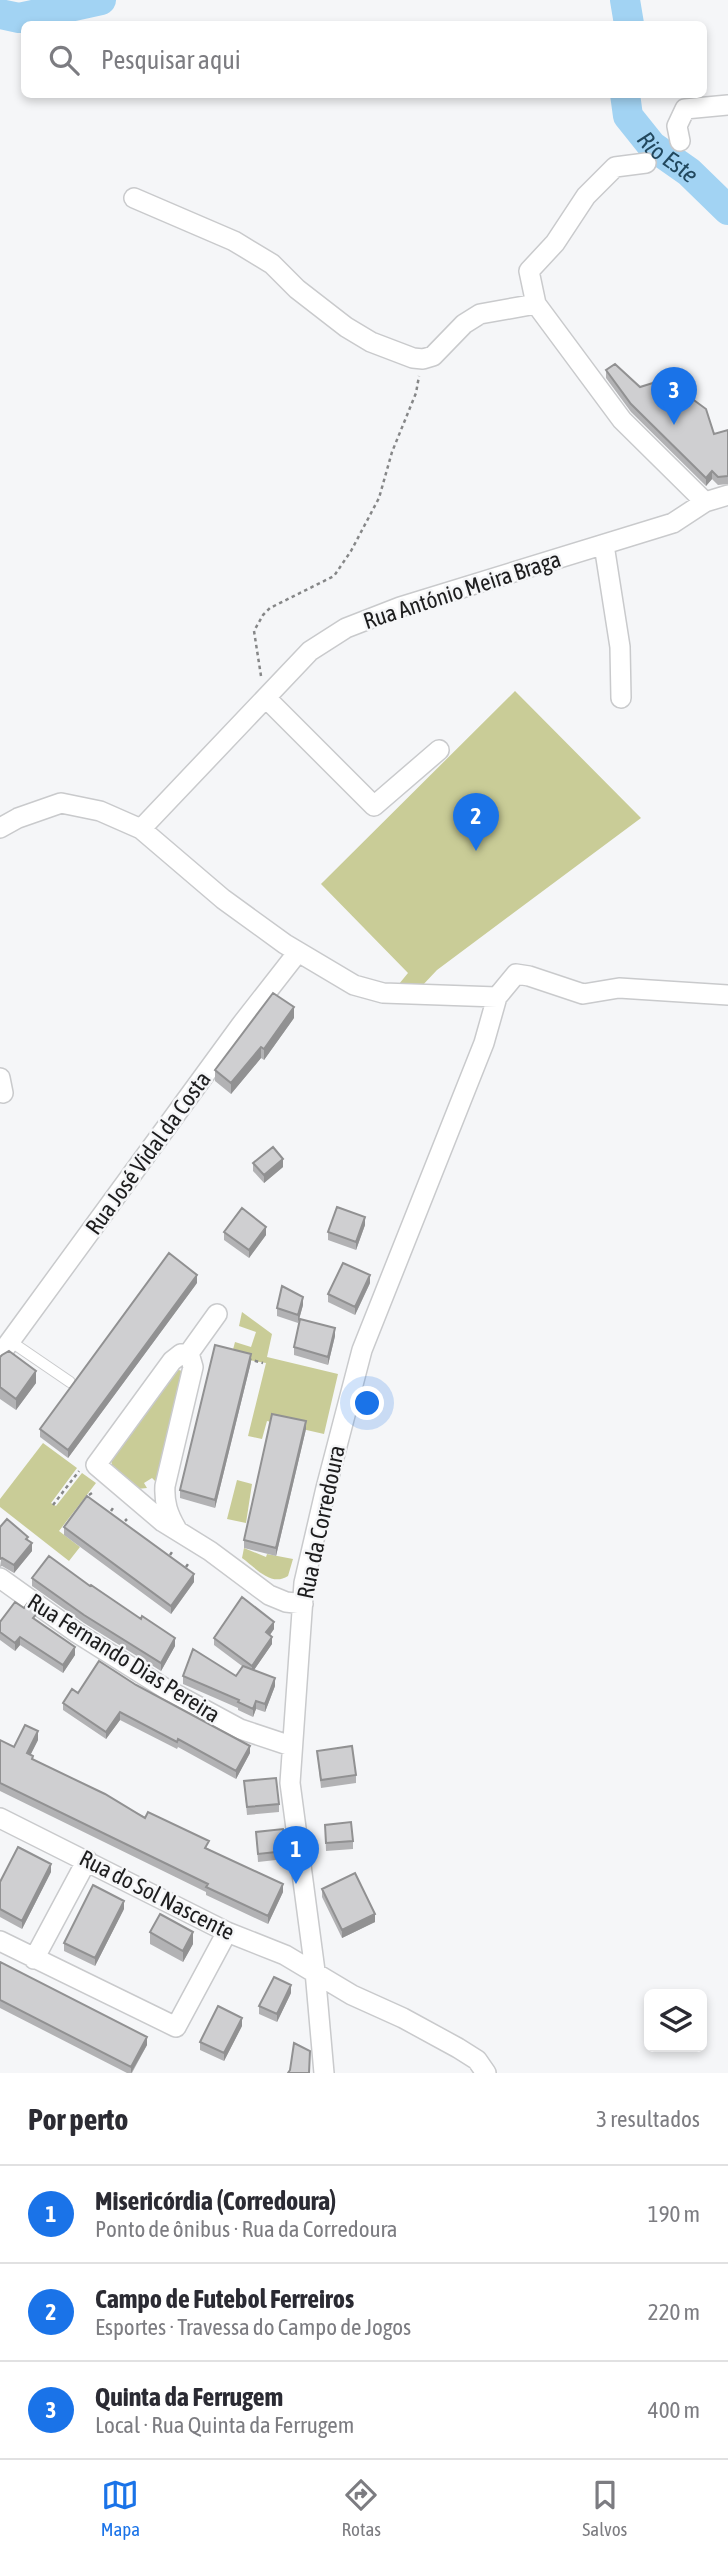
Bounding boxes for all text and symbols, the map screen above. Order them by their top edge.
search box [21,21,707,98]
icon: search [45,41,83,79]
text: Pesquisar aqui [101,45,241,75]
water label: Rio Este [632,126,704,188]
pin: 3 [651,367,697,425]
street label: Rua António Meira Braga [360,546,564,634]
pin: 2 [453,793,499,851]
street label: Rua José Vidal da Costa [80,1066,216,1240]
your location [350,1386,384,1420]
street label: Rua da Corredoura [292,1443,350,1601]
street label: Rua Fernando Dias Pereira [23,1588,225,1728]
pin: 1 [273,1826,319,1884]
street label: Rua do Sol Nascente [75,1845,239,1945]
map controls [644,1989,707,2052]
button: layers [644,1989,707,2052]
text: Por perto [28,2102,128,2136]
text: 3 resultados [596,2106,700,2132]
text: Misericórdia (Corredoura) [95,2186,336,2216]
text: 1 [46,2201,56,2227]
text: 190 m [648,2201,700,2227]
text: Ponto de ônibus · Rua da Corredoura [95,2216,398,2242]
text: Campo de Futebol Ferreiros [95,2284,354,2314]
text: 2 [46,2299,56,2325]
text: 220 m [648,2299,700,2325]
text: Esportes · Travessa do Campo de Jogos [95,2314,411,2340]
text: Quinta da Ferrugem [95,2382,283,2412]
text: 3 [46,2397,56,2423]
text: 400 m [648,2397,700,2423]
text: Local · Rua Quinta da Ferrugem [95,2412,354,2438]
tab: Mapa [101,2476,140,2540]
tab: Rotas [341,2476,381,2540]
tab: Salvos [582,2476,627,2540]

